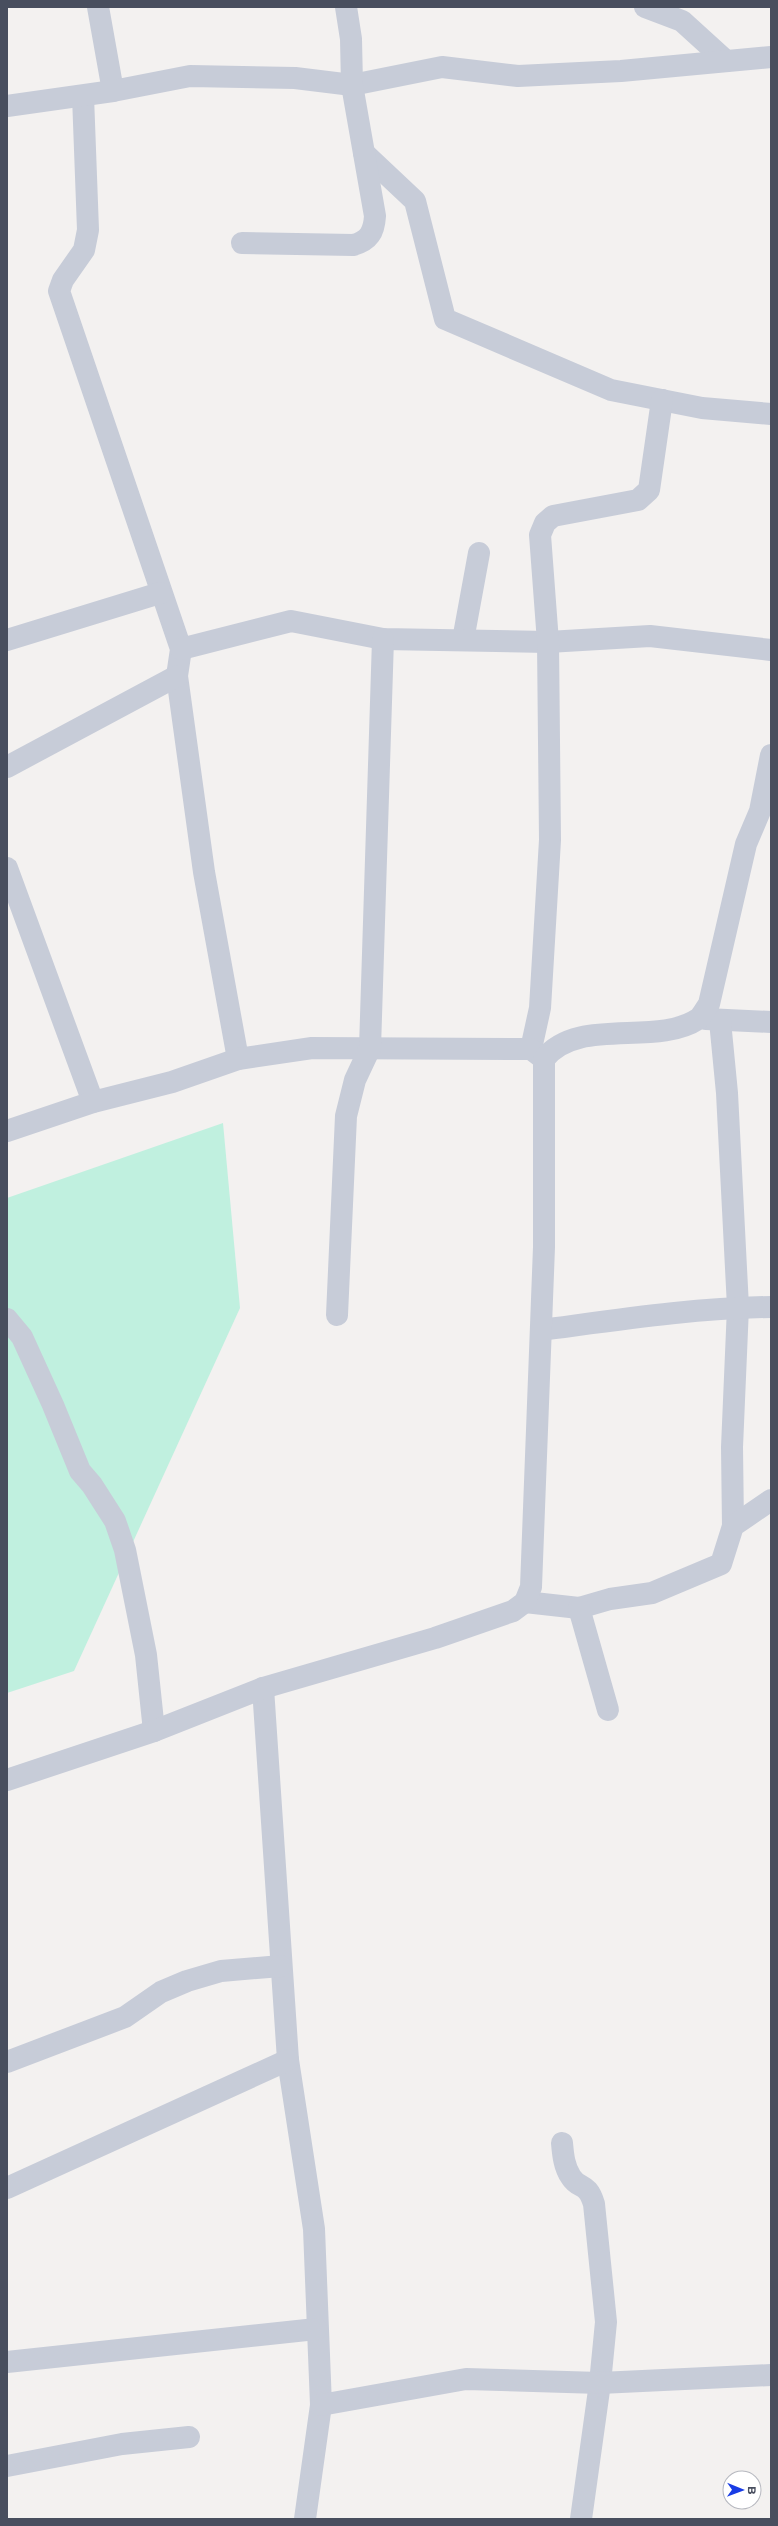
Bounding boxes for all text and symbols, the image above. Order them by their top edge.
north arrow [722,2470,762,2510]
text: B [745,2486,759,2495]

